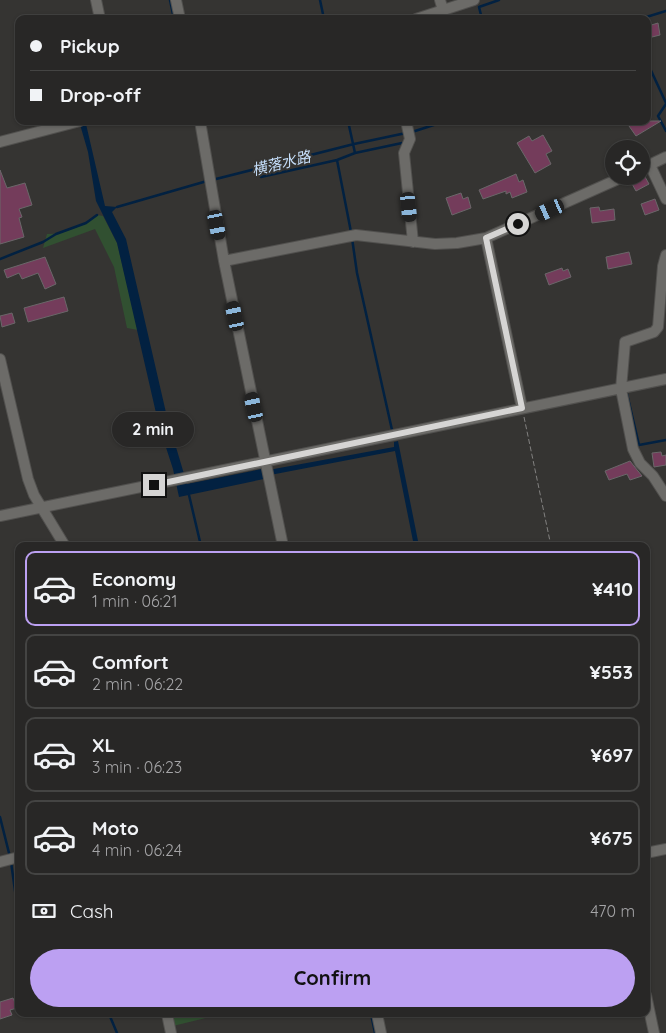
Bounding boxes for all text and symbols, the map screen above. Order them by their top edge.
text: Pickup [60,34,120,58]
text: Drop-off [60,83,141,107]
map controls [605,140,650,185]
button: locate [605,140,650,185]
water label: 横落水路 [250,146,314,179]
car [399,191,418,223]
car [533,197,566,223]
car [206,209,227,241]
route start [507,213,529,235]
car [224,300,245,332]
car [243,391,264,423]
callout: 2 min [113,412,195,448]
text: 2 min [132,419,174,439]
route end [143,474,165,496]
icon: car [32,566,77,611]
text: Economy [92,567,176,591]
text: ¥410 [592,577,633,601]
text: 1 min · 06:21 [92,591,177,611]
icon: car [32,649,77,694]
text: Comfort [92,650,169,674]
text: ¥553 [590,660,633,684]
text: 2 min · 06:22 [92,674,183,694]
icon: car [32,732,77,777]
text: XL [92,733,115,757]
text: ¥697 [591,743,633,767]
text: 3 min · 06:23 [92,757,182,777]
icon: car [32,815,77,860]
text: Moto [92,816,139,840]
text: ¥675 [590,826,633,850]
text: 4 min · 06:24 [92,840,182,860]
icon: cash [30,897,58,925]
text: Cash [70,899,114,923]
text: 470 m [590,901,635,921]
button: Confirm [30,949,635,1007]

